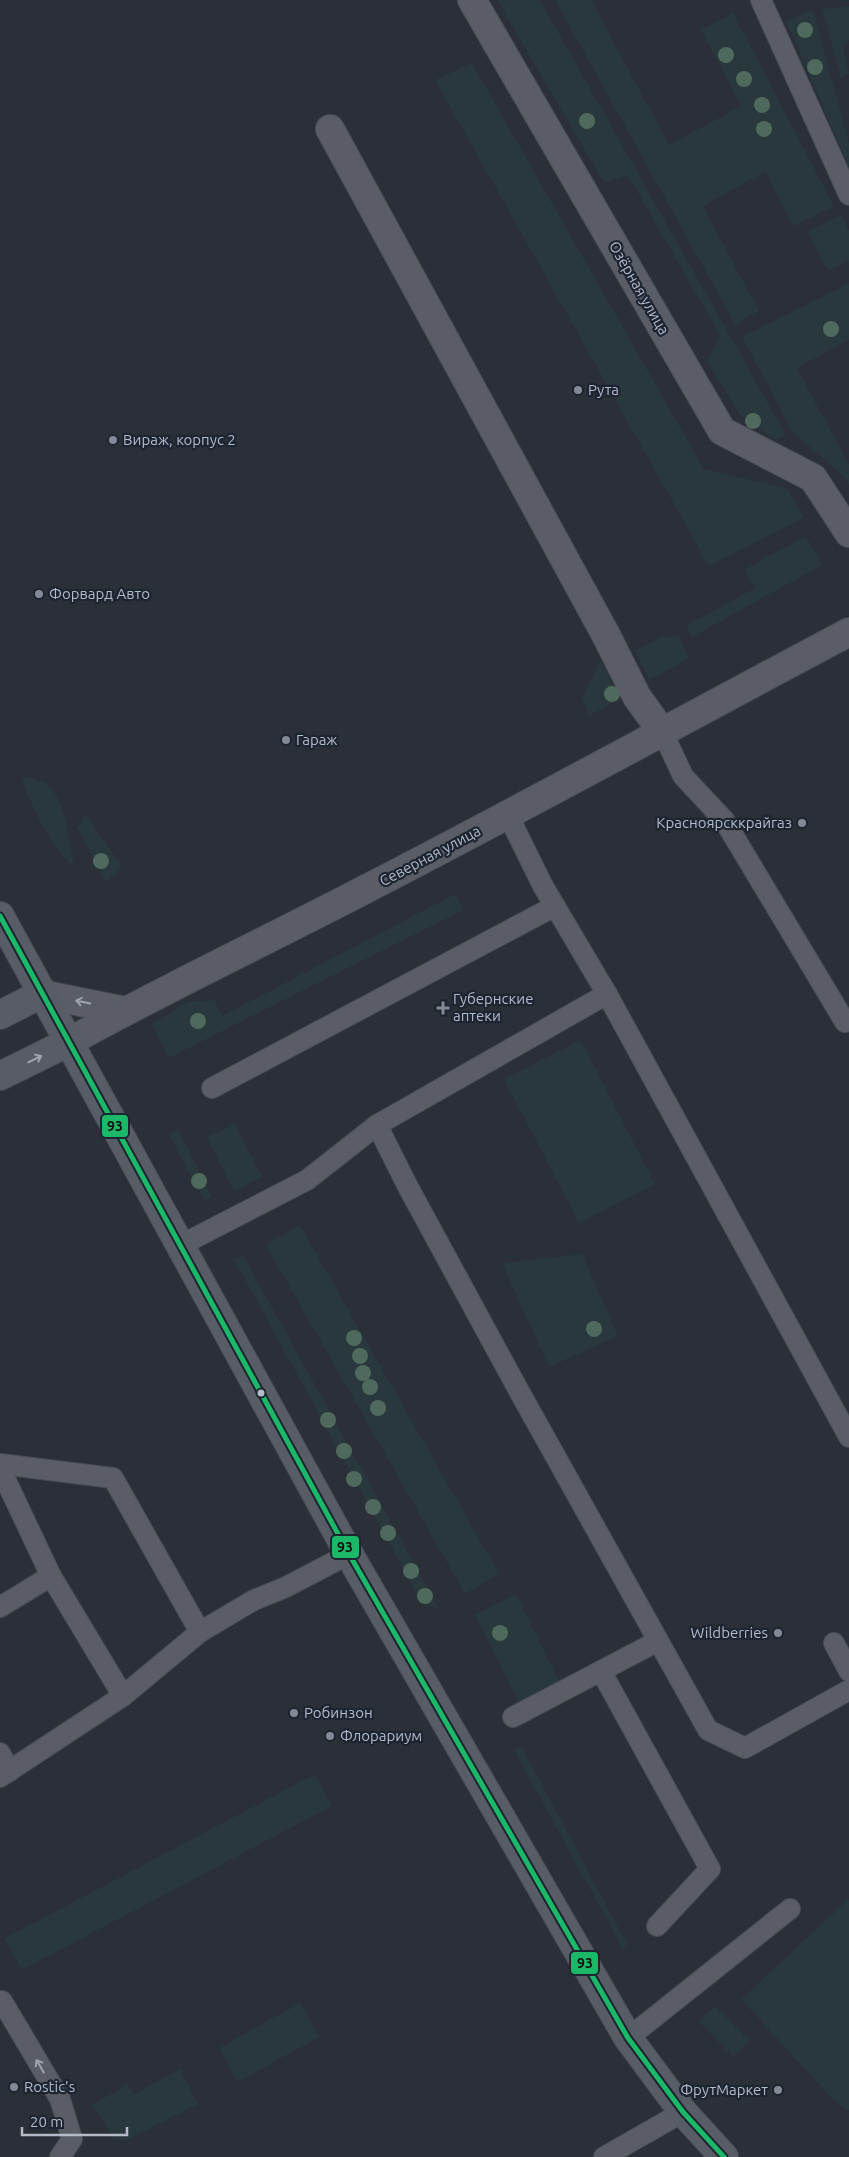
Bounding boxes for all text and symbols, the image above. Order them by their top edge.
street label: Озёрная улица [606,238,673,337]
place label: Рута [588,381,619,398]
marker: Рута [572,384,584,396]
place label: Вираж, корпус 2 [123,431,236,448]
marker: Вираж, корпус 2 [107,434,119,446]
place label: Форвард Авто [49,585,150,602]
marker: Форвард Авто [33,588,45,600]
place label: Гараж [296,731,337,748]
marker: Гараж [280,734,292,746]
place label: Красноярсккрайгаз [656,814,792,831]
marker: Красноярсккрайгаз [796,817,808,829]
street label: Северная улица [376,822,483,889]
place label: Губернские аптеки [453,990,533,1024]
one-way arrow [75,997,91,1007]
marker: Губернские аптеки [437,1002,449,1014]
one-way arrow [27,1054,42,1064]
line badge: 93 [101,1114,129,1138]
text: 93 [107,1118,123,1134]
unlabelled marker [256,1388,266,1398]
line badge: 93 [331,1535,360,1559]
text: 93 [337,1539,353,1555]
place label: Wildberries [691,1624,768,1641]
marker: Wildberries [772,1627,784,1639]
place label: Робинзон [304,1704,373,1721]
marker: Робинзон [288,1707,300,1719]
place label: Флорариум [340,1727,422,1744]
marker: Флорариум [324,1730,336,1742]
line badge: 93 [570,1951,599,1975]
text: 93 [577,1955,593,1971]
one-way arrow [35,2060,45,2074]
place label: Rostic's [24,2078,75,2095]
marker: Rostic's [8,2081,20,2093]
place label: ФрутМаркет [680,2081,768,2098]
marker: ФрутМаркет [772,2084,784,2096]
scale bar [22,2104,128,2136]
text: 20 m [30,2113,63,2130]

